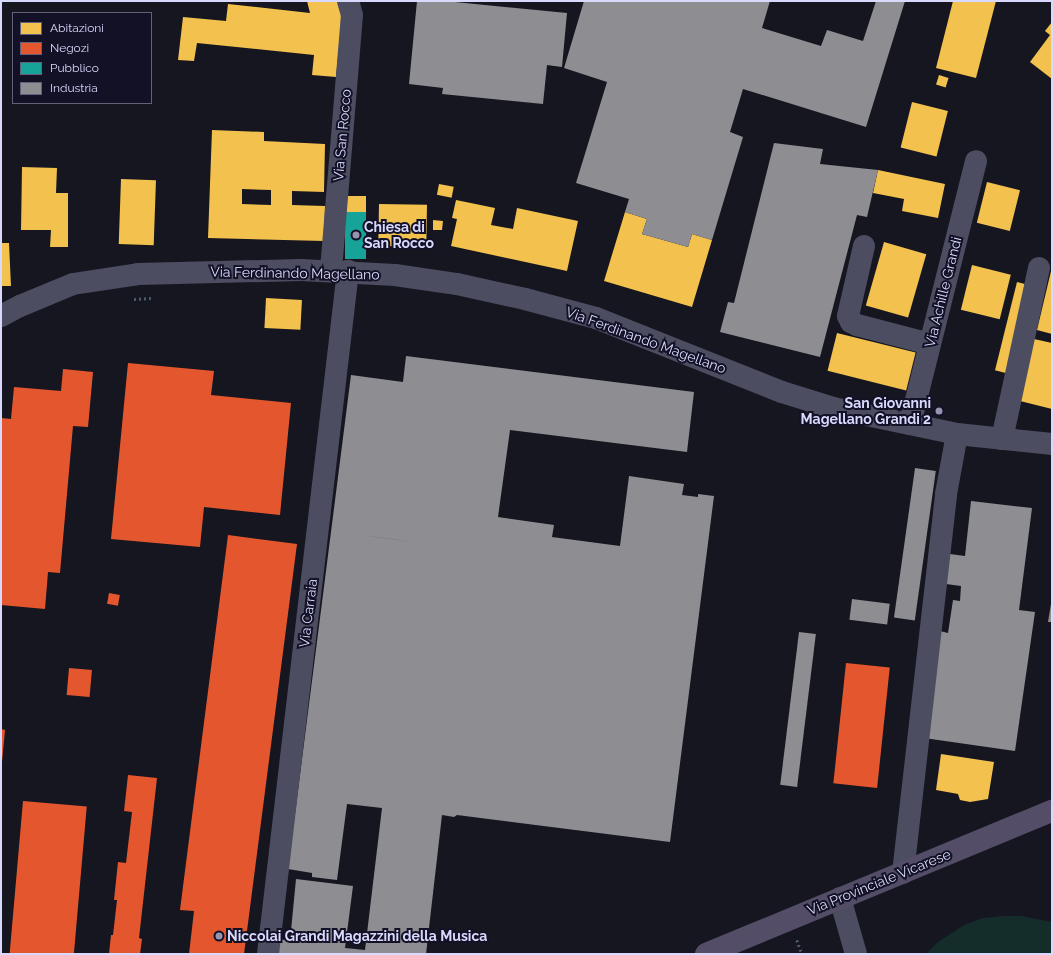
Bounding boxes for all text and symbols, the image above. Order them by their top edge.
legend [12,12,152,104]
text: Abitazioni [50,21,104,35]
text: Negozi [50,41,89,55]
text: Pubblico [50,61,99,75]
text: Industria [50,81,98,95]
street label: Via San Rocco [330,88,354,182]
place label: Chiesa di San Rocco [364,219,434,252]
marker: Chiesa di San Rocco [351,230,361,240]
street label: Via Achille Grandi [921,235,965,349]
street label: Via Ferdinando Magellano [210,263,380,283]
street label: Via Ferdinando Magellano [564,303,728,377]
place label: San Giovanni Magellano Grandi 2 [801,395,931,428]
marker: San Giovanni Magellano Grandi 2 [934,406,944,416]
street label: Via Carraia [295,578,321,648]
street label: Via Provinciale Vicarese [805,845,953,919]
place label: Niccolai Grandi Magazzini della Musica [227,928,487,944]
marker: Niccolai Grandi Magazzini della Musica [214,931,224,941]

